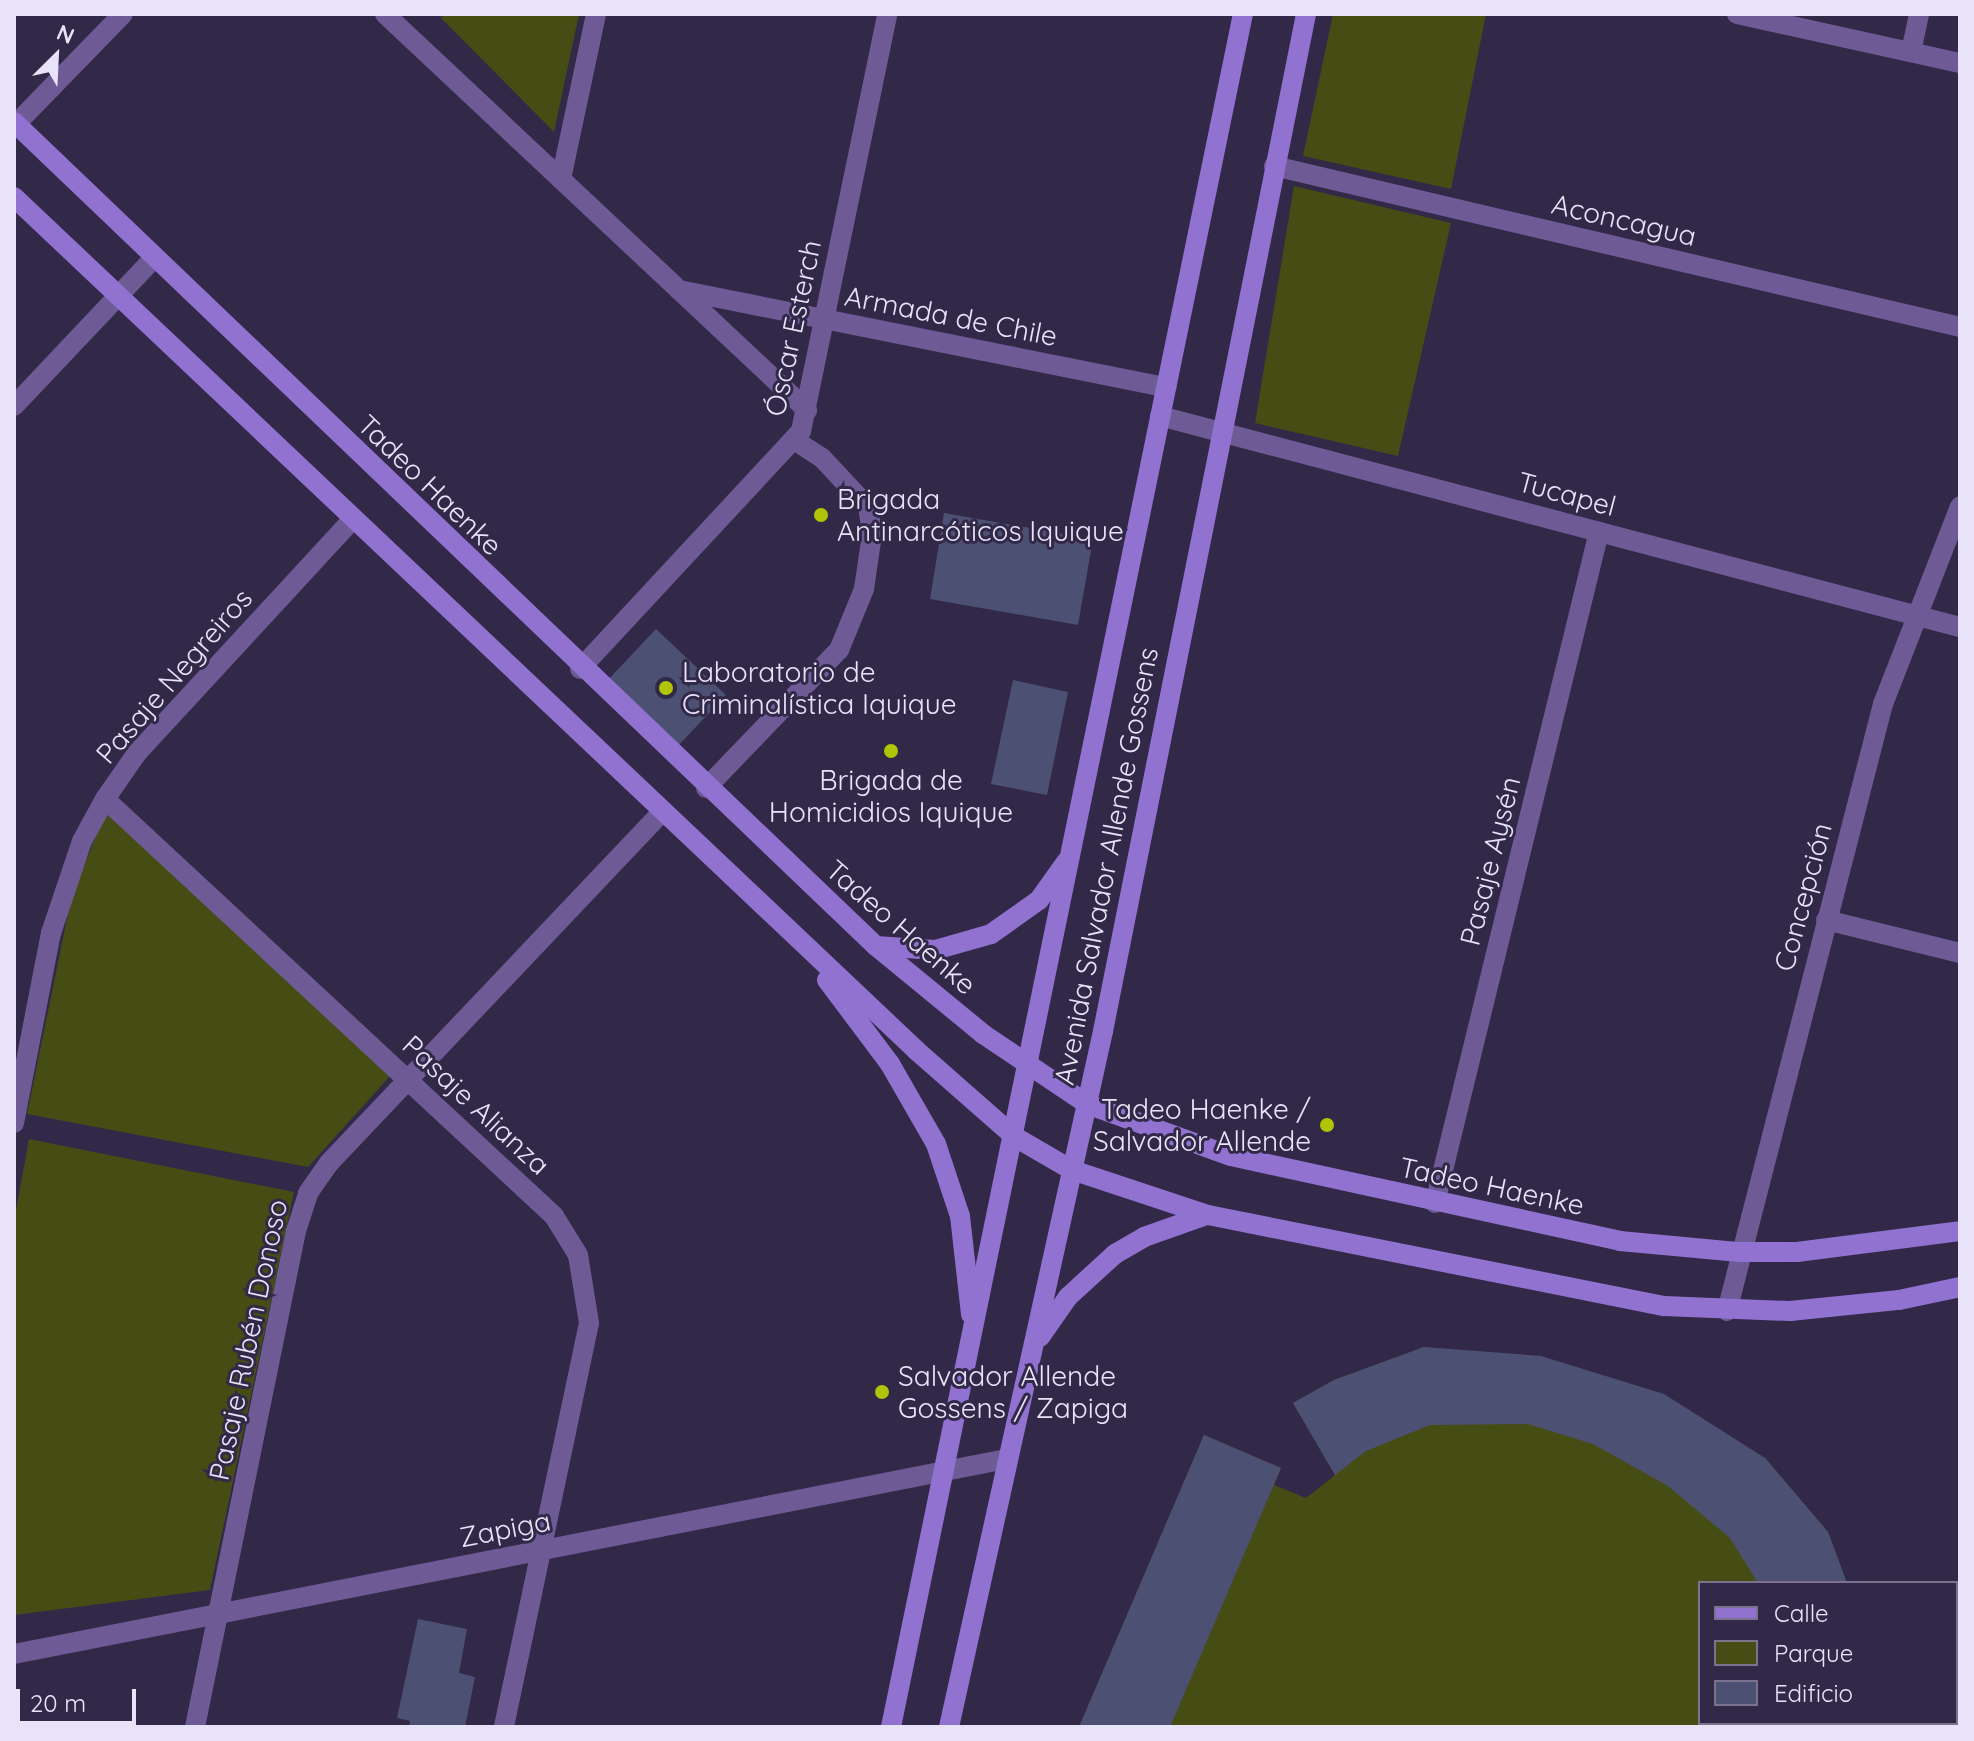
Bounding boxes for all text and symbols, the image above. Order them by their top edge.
north arrow [16,16,96,96]
text: N [53,18,79,50]
street label: Aconcagua [1548,187,1700,253]
street label: Óscar Esterch [758,237,828,419]
street label: Armada de Chile [842,279,1060,353]
street label: Tadeo Haenke [351,408,509,562]
street label: Tucapel [1514,465,1620,523]
place label: Brigada Antinarcóticos Iquique [837,482,1124,548]
marker: Brigada Antinarcóticos Iquique [812,506,830,524]
street label: Pasaje Negreiros [89,582,259,770]
street label: Avenida Salvador Allende Gossens [1047,644,1165,1088]
place label: Laboratorio de Criminalística Iquique [682,655,957,721]
marker: Laboratorio de Criminalística Iquique [657,679,675,697]
marker: Brigada de Homicidios Iquique [882,742,900,760]
place label: Brigada de Homicidios Iquique [769,763,1013,829]
street label: Pasaje Aysén [1453,773,1527,949]
street label: Concepción [1767,819,1839,975]
street label: Tadeo Haenke [819,853,983,1001]
street label: Pasaje Alianza [395,1028,557,1182]
place label: Tadeo Haenke / Salvador Allende [1093,1092,1311,1158]
marker: Tadeo Haenke / Salvador Allende [1318,1116,1336,1134]
street label: Tadeo Haenke [1397,1150,1587,1222]
street label: Pasaje Rubén Donoso [202,1196,294,1484]
place label: Salvador Allende Gossens / Zapiga [898,1359,1128,1425]
marker: Salvador Allende Gossens / Zapiga [873,1383,891,1401]
street label: Zapiga [457,1504,553,1554]
legend [1698,1581,1958,1725]
text: Calle [1774,1598,1829,1628]
text: Parque [1774,1638,1853,1668]
scale bar [20,1673,140,1723]
text: Edificio [1774,1678,1853,1708]
text: 20 m [30,1688,86,1718]

